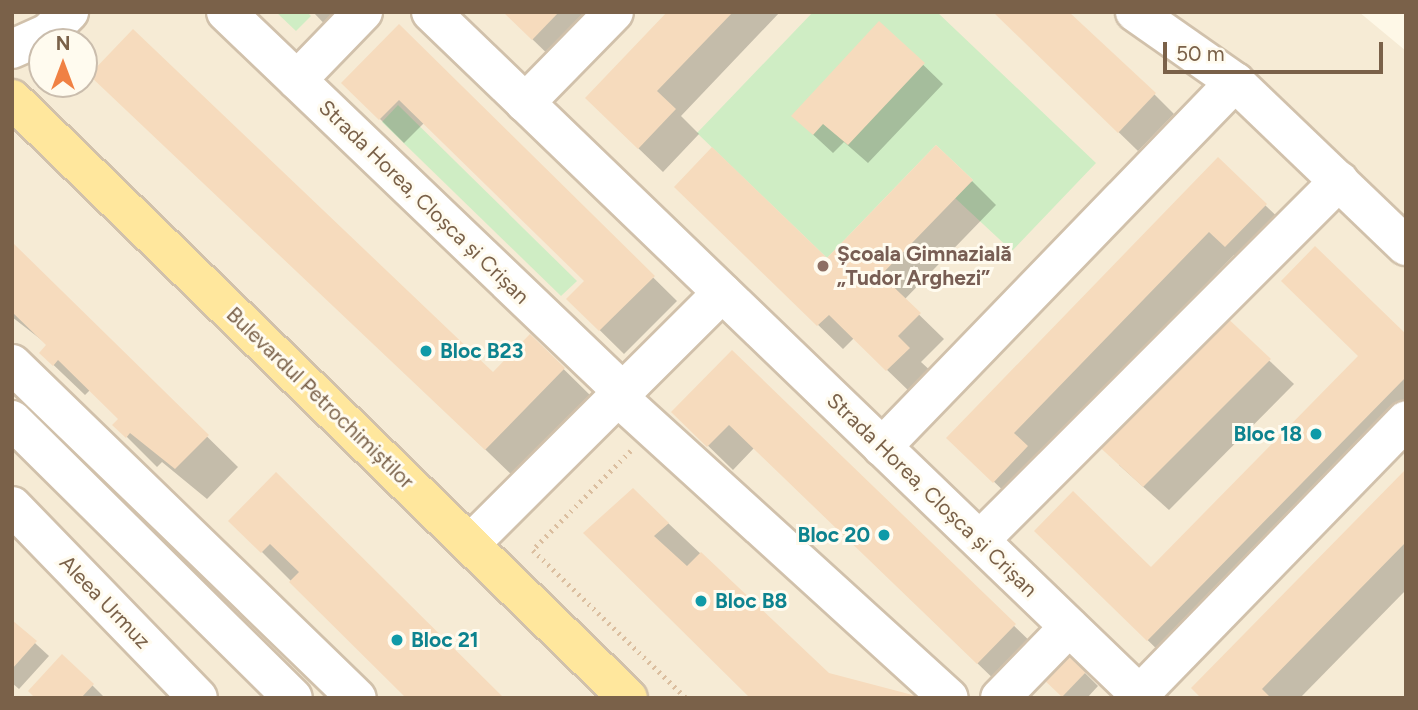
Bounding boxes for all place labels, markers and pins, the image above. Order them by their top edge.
place label: Școala Gimnazială „Tudor Arghezi” [837,241,1011,291]
marker: Școala Gimnazială „Tudor Arghezi” [815,258,831,274]
place label: Bloc B23 [440,338,523,364]
marker: Bloc B23 [418,343,434,359]
place label: Bloc 18 [1234,421,1302,447]
marker: Bloc 18 [1308,426,1324,442]
place label: Bloc 20 [798,522,870,548]
marker: Bloc 20 [876,527,892,543]
place label: Bloc B8 [715,588,787,614]
marker: Bloc B8 [693,593,709,609]
place label: Bloc 21 [411,627,479,653]
marker: Bloc 21 [389,632,405,648]

